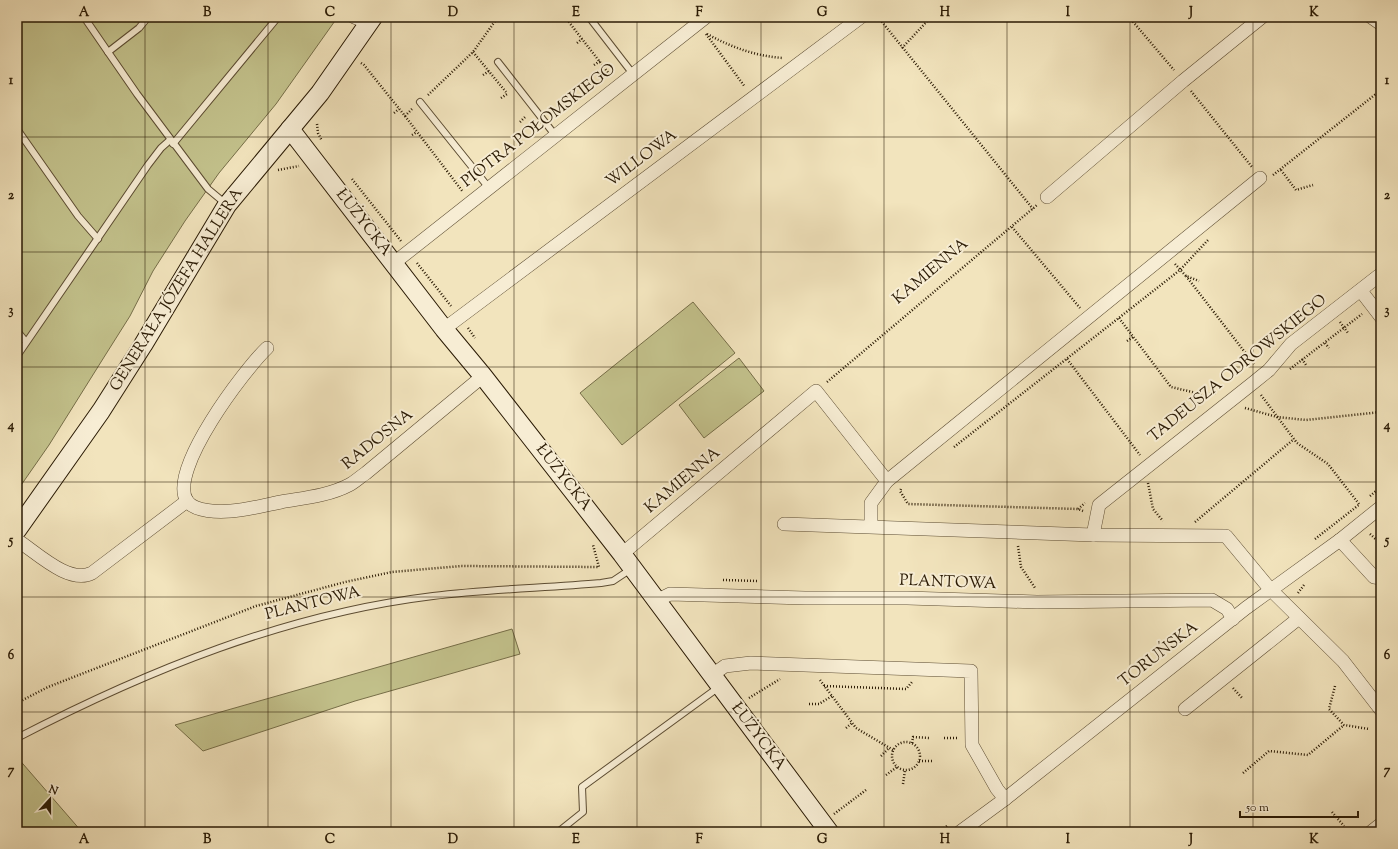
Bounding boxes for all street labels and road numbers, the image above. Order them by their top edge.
street label: PIOTRA POŁOMSKIEGO [457,58,621,194]
street label: WILLOWA [601,125,683,193]
street label: GENERAŁA JÓZEFA HALLERA [104,183,249,396]
street label: ŁUŻYCKA [329,185,397,261]
street label: KAMIENNA [888,233,974,311]
street label: TADEUSZA ODROWSKIEGO [1144,290,1332,448]
street label: RADOSNA [337,404,419,476]
street label: ŁUŻYCKA [529,440,597,516]
street label: KAMIENNA [640,442,726,520]
street label: PLANTOWA [899,570,997,596]
street label: PLANTOWA [263,581,363,627]
street label: TORUŃSKA [1114,616,1204,693]
street label: ŁUŻYCKA [725,698,791,776]

